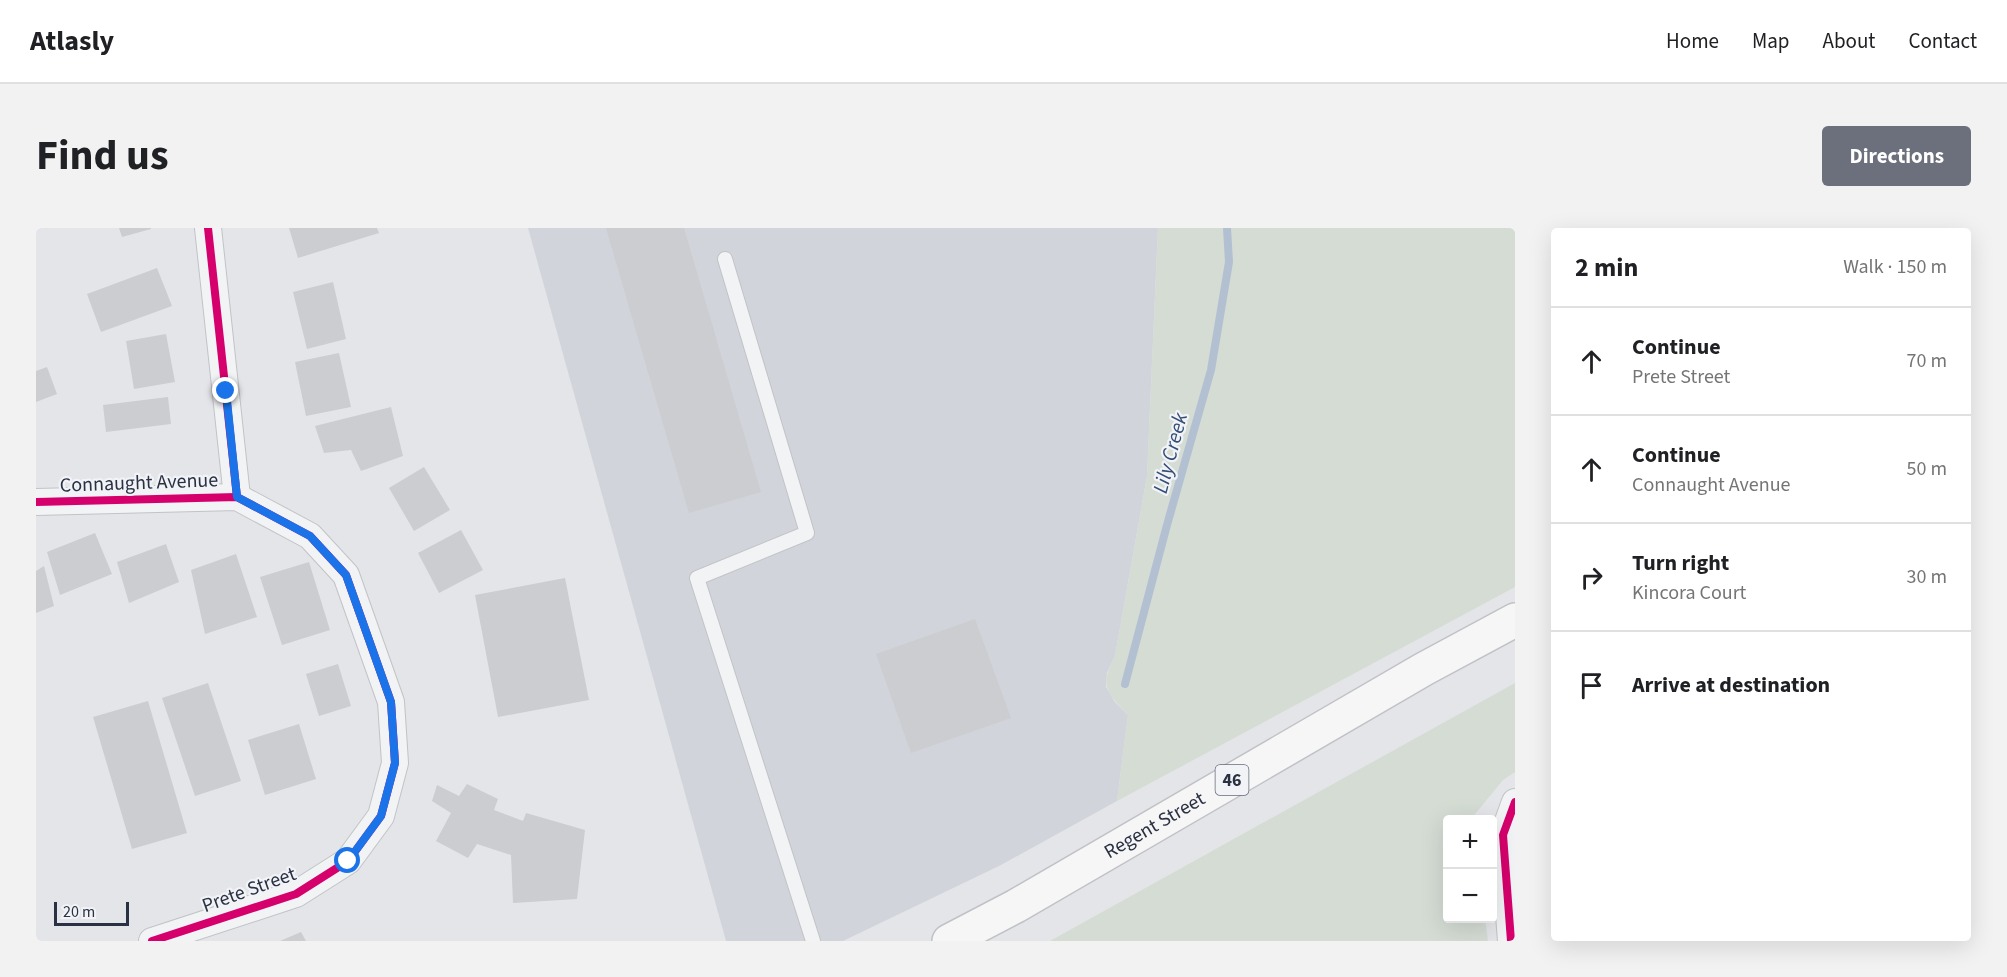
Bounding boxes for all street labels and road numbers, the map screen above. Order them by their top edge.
street label: Connaught Avenue [59,466,219,500]
road number: 46 [1216,765,1248,795]
street label: Regent Street [1099,785,1211,866]
street label: Prete Street [198,860,300,920]

